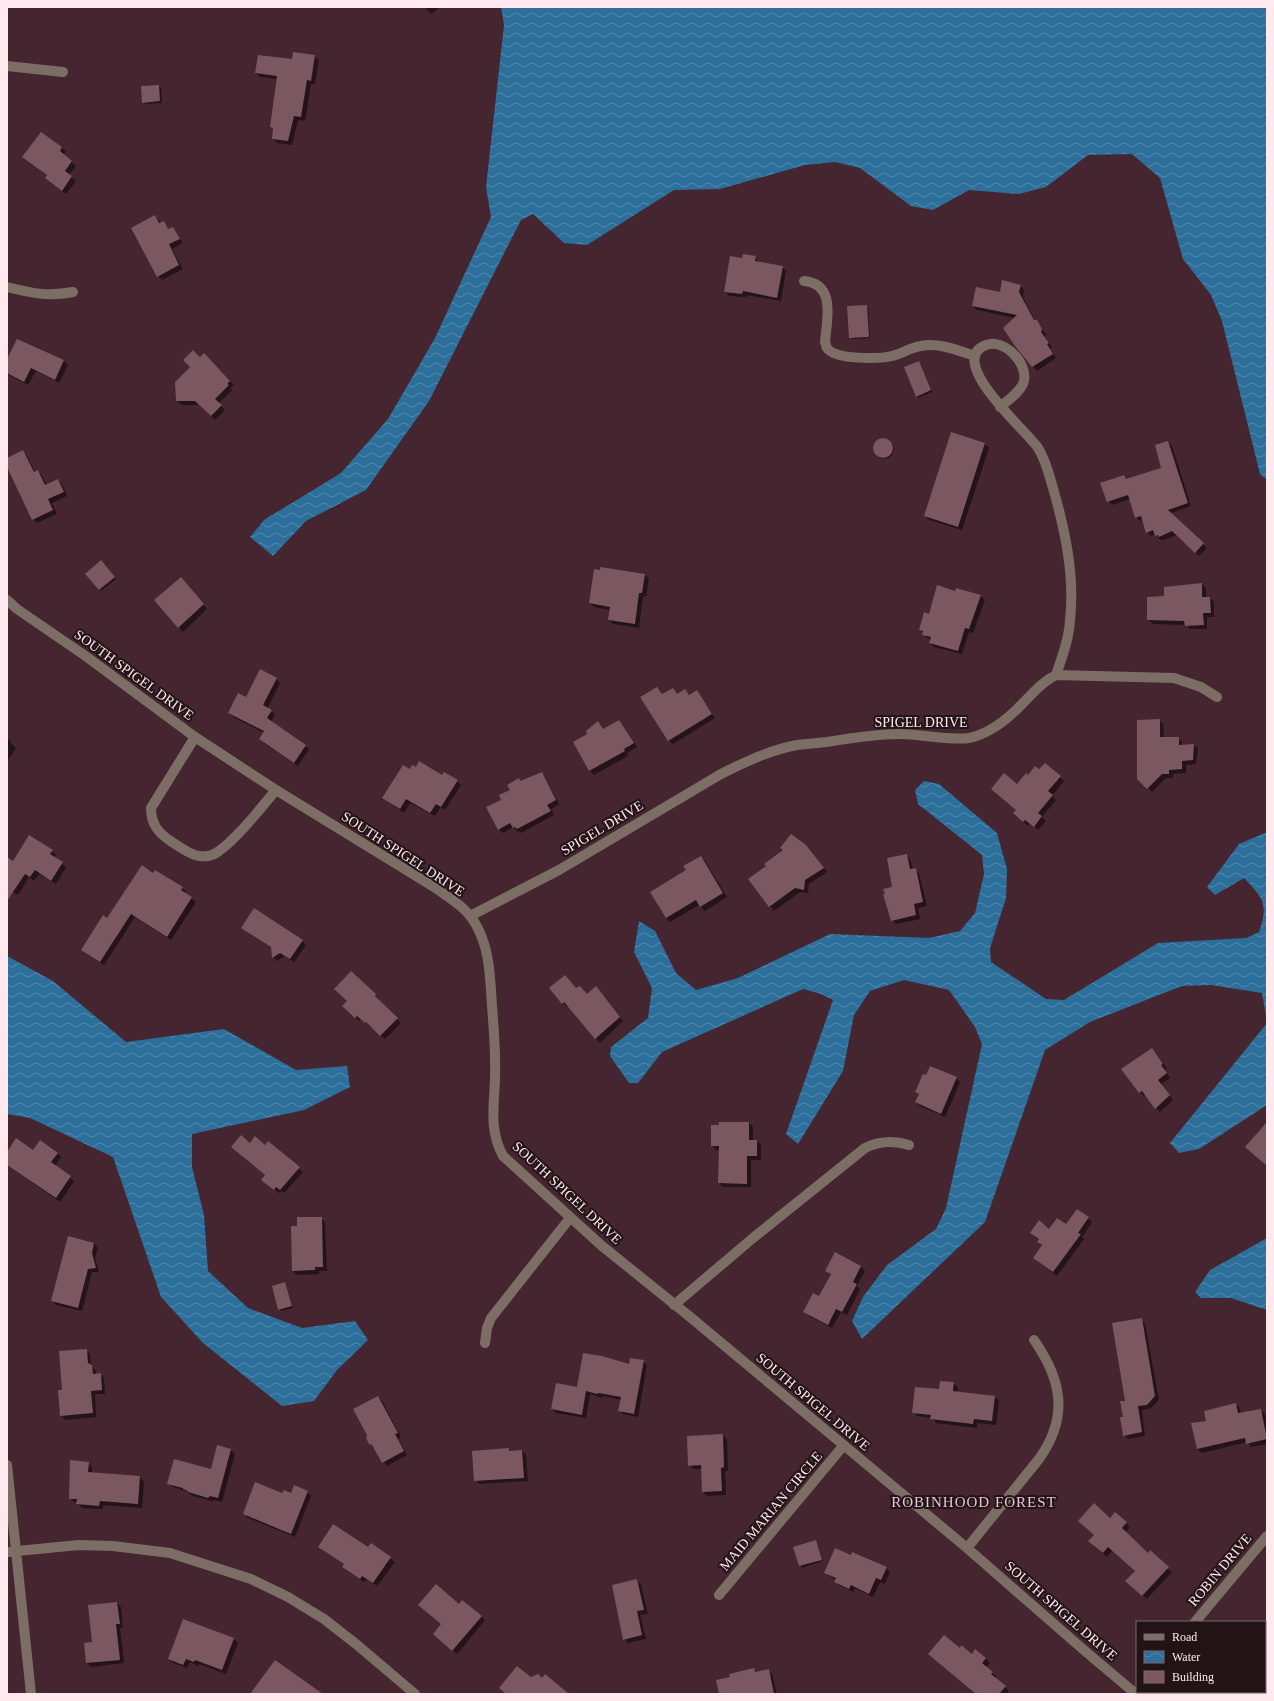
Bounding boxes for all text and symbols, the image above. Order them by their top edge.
street label: SOUTH SPIGEL DRIVE [72,627,196,723]
street label: SPIGEL DRIVE [874,715,968,730]
street label: SPIGEL DRIVE [558,798,646,858]
street label: SOUTH SPIGEL DRIVE [339,809,467,899]
street label: SOUTH SPIGEL DRIVE [509,1139,625,1247]
street label: SOUTH SPIGEL DRIVE [753,1350,873,1454]
street label: MAID MARIAN CIRCLE [717,1448,825,1574]
district label: ROBINHOOD FOREST [891,1494,1057,1510]
street label: ROBIN DRIVE [1185,1531,1255,1609]
street label: SOUTH SPIGEL DRIVE [1002,1558,1120,1664]
legend [1136,1621,1266,1693]
text: Road [1172,1630,1197,1644]
text: Water [1172,1650,1200,1664]
text: Building [1172,1670,1214,1684]

